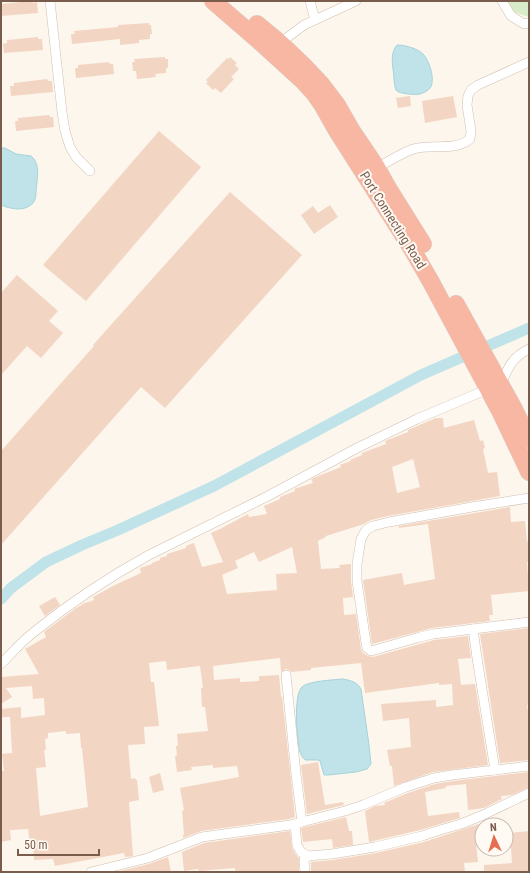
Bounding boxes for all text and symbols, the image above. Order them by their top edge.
street label: Port Connecting Road [357,169,429,271]
north arrow [474,817,514,857]
text: N [490,821,497,834]
scale bar [18,831,99,857]
text: 50 m [24,838,48,852]

